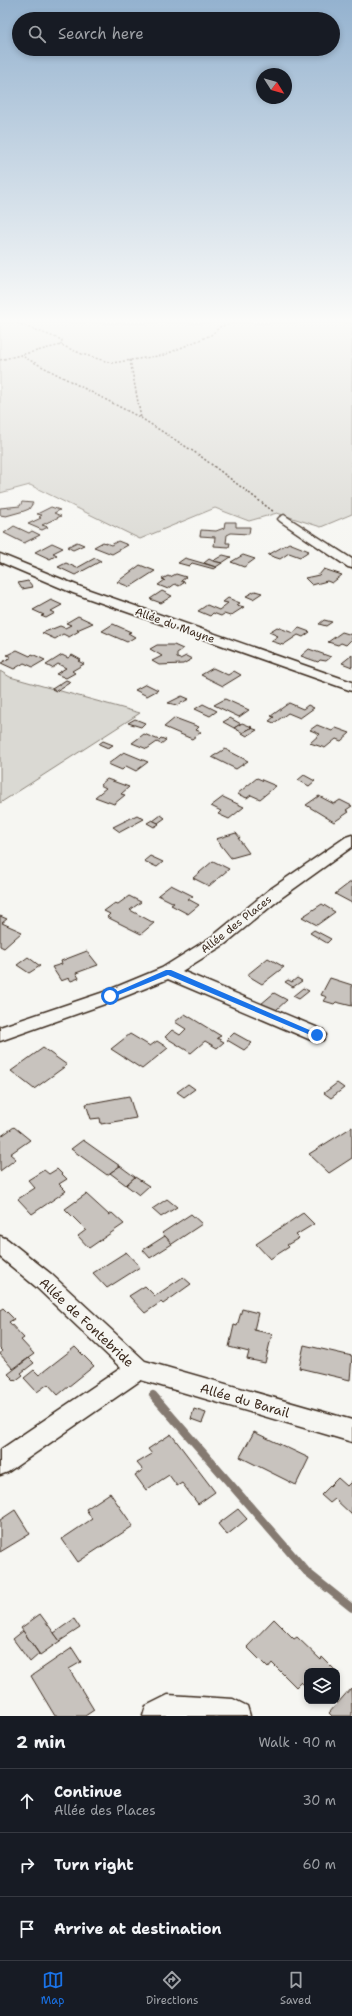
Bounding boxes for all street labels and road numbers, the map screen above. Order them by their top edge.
street label: Allée du Mayne [133,604,217,647]
street label: Allée des Places [198,892,275,957]
street label: Allée de Fontebride [36,1274,138,1371]
street label: Allée du Barail [198,1380,292,1421]

